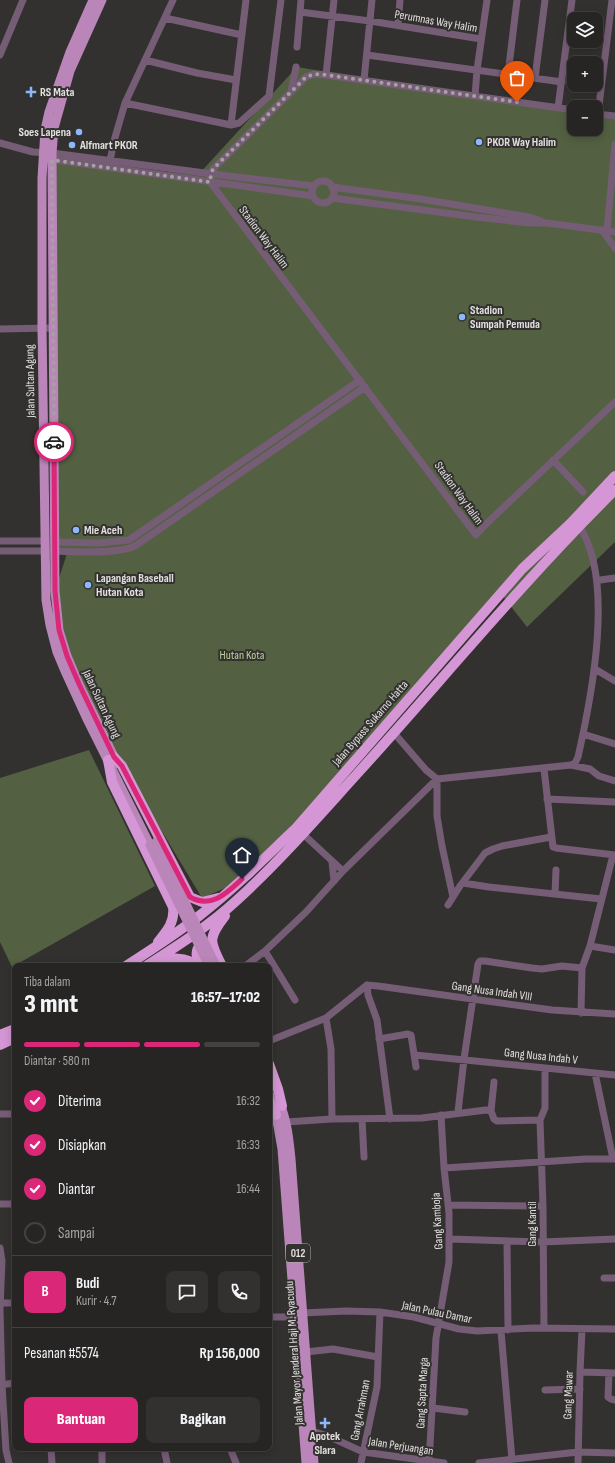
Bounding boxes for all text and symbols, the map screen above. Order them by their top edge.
street label: Perumnas Way Halim [393,7,479,36]
map controls [567,12,603,136]
button: layers [567,12,603,48]
button: + [567,56,603,92]
pin [500,61,534,102]
icon: bag [506,67,528,89]
place label: RS Mata [40,85,75,100]
marker: RS Mata [25,86,37,98]
button: − [567,100,603,136]
place label: Soes Lapena [18,125,71,140]
marker: Soes Lapena [74,127,84,137]
place label: PKOR Way Halim [487,135,556,150]
marker: PKOR Way Halim [474,137,484,147]
place label: Alfmart PKOR [79,138,138,153]
marker: Alfmart PKOR [67,140,77,150]
street label: Stadion Way Halim [235,203,292,272]
place label: Stadion Sumpah Pemuda [470,303,540,332]
marker: Stadion Sumpah Pemuda [457,312,467,322]
street label: Jalan Sultan Agung [22,344,39,419]
courier [34,422,74,462]
icon: car [43,431,65,453]
street label: Stadion Way Halim [431,459,487,528]
place label: Mie Aceh [84,523,122,538]
marker: Mie Aceh [71,525,81,535]
place label: Lapangan Baseball Hutan Kota [96,571,174,600]
marker: Lapangan Baseball Hutan Kota [83,580,93,590]
park label: Hutan Kota [220,648,265,663]
street label: Jalan Sultan Agung [79,667,124,741]
street label: Jalan Bypass Sukarno Hatta [329,677,412,770]
pin [225,838,259,879]
icon: home [231,844,253,866]
text: Tiba dalam [24,974,70,990]
street label: Gang Nusa Indah VIII [451,978,533,1005]
text: 16:57–17:02 [191,988,260,1007]
text: 3 mnt [24,989,78,1020]
street label: Gang Nusa Indah V [503,1045,579,1068]
text: Diantar · 580 m [24,1053,90,1069]
icon: check [24,1090,46,1112]
text: Diterima [58,1092,101,1111]
text: 16:32 [236,1093,260,1109]
icon: check [24,1134,46,1156]
text: Disiapkan [58,1136,106,1155]
text: 16:33 [236,1137,260,1153]
icon: check [24,1178,46,1200]
text: Diantar [58,1180,95,1199]
text: 16:44 [236,1181,260,1197]
street label: Gang Kamboja [429,1192,446,1250]
street label: Gang Kantil [525,1201,540,1247]
text: Sampai [58,1224,95,1243]
road number: 012 [286,1244,310,1262]
button: chat [166,1271,208,1313]
button: phone [218,1271,260,1313]
text: Budi [76,1274,99,1293]
street label: Jalan Mayor Jenderal Haji M. Ryacudu [282,1280,307,1426]
text: B [41,1282,49,1301]
text: Kurir · 4.7 [76,1293,116,1309]
street label: Jalan Pulau Damar [400,1298,474,1327]
text: Pesanan #5574 [24,1344,99,1363]
text: Rp 156,000 [200,1344,260,1363]
street label: Gang Sapta Marga [413,1357,432,1429]
street label: Gang Mawar [560,1370,577,1420]
street label: Gang Arrahman [347,1378,374,1442]
button: Bantuan [24,1397,138,1443]
button: Bagikan [146,1397,260,1443]
marker: Apotek Slara [320,1418,330,1428]
place label: Apotek Slara [309,1429,340,1458]
street label: Jalan Perjuangan [366,1434,435,1459]

